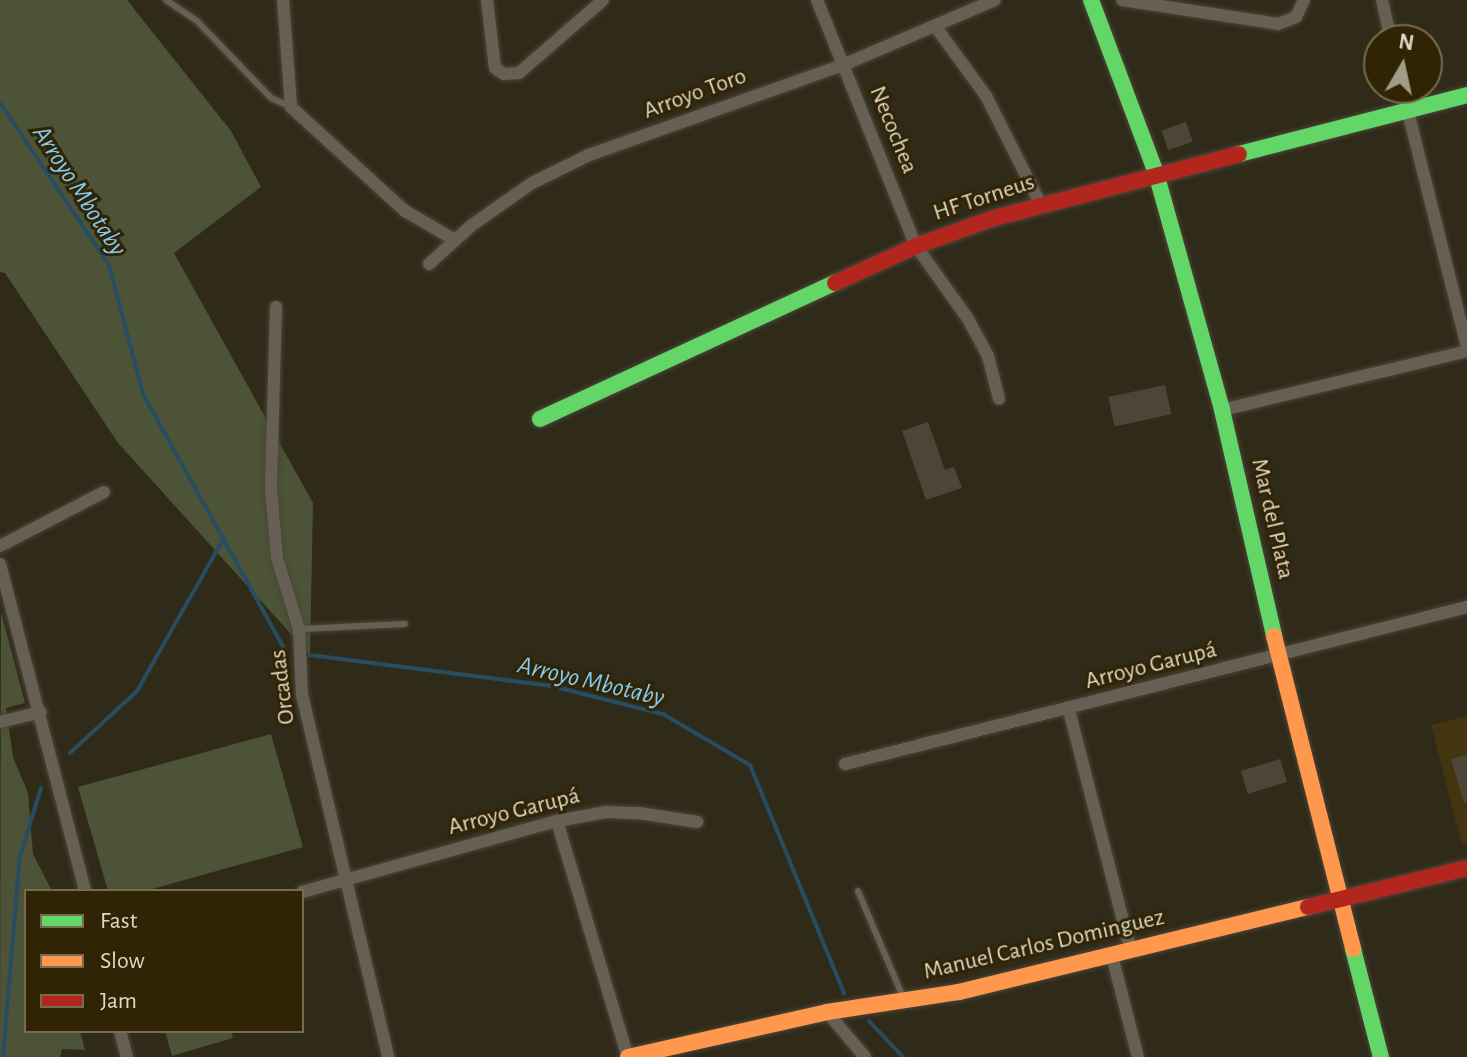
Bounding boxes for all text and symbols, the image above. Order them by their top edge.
north arrow [1363,24,1443,104]
text: N [1397,30,1416,54]
street label: Arroyo Toro [640,62,750,126]
street label: Necochea [862,82,924,178]
water label: Arroyo Mbotaby [25,120,133,262]
street label: HF Torneus [930,168,1038,228]
street label: Mar del Plata [1244,456,1300,582]
street label: Arroyo Garupá [1082,636,1220,696]
street label: Orcadas [264,648,302,726]
water label: Arroyo Mbotaby [515,650,667,714]
street label: Arroyo Garupá [445,782,583,842]
legend [24,889,304,1033]
street label: Manuel Carlos Dominguez [921,903,1167,987]
text: Fast [100,909,137,933]
text: Slow [100,949,145,973]
text: Jam [100,989,137,1013]

